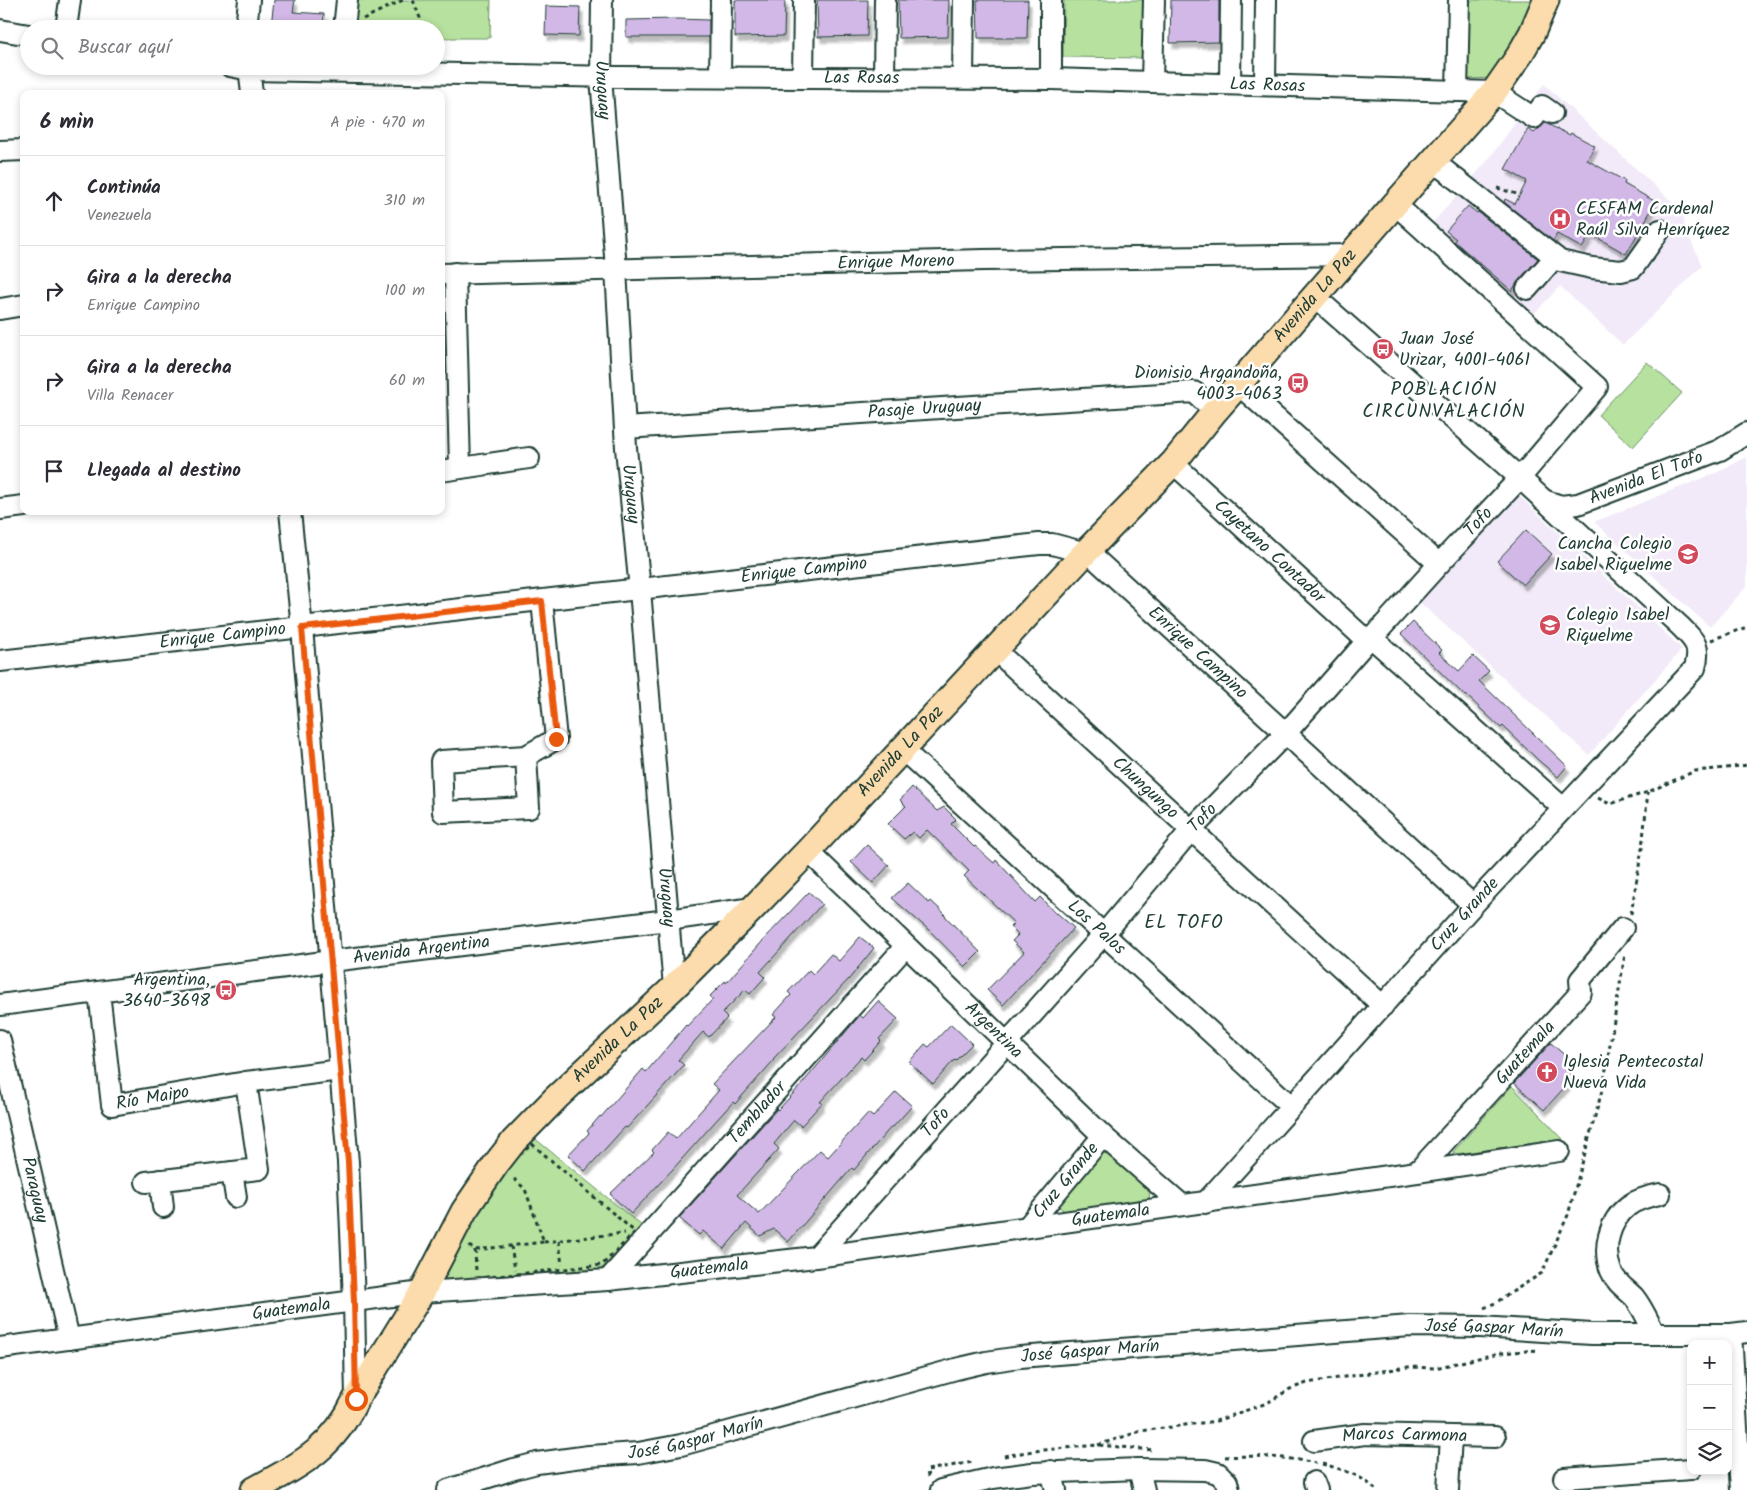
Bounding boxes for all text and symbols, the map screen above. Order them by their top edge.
search box [20,20,445,75]
text: Buscar aquí [78,33,170,63]
icon: search [38,34,66,62]
street label: Uruguay [586,60,619,121]
street label: Las Rosas [824,63,900,93]
street label: Las Rosas [1229,70,1306,101]
text: 6 min [40,106,94,139]
text: A pie · 470 m [330,110,425,135]
text: Continúa [87,173,161,203]
icon: ahead [40,187,68,215]
text: 310 m [384,188,425,213]
place label: CESFAM Cardenal Raúl Silva Henríquez [1576,195,1730,245]
text: Venezuela [87,203,152,228]
hospital icon: CESFAM Cardenal Raúl Silva Henríquez [1548,207,1572,231]
street label: Avenida La Paz [1266,242,1364,349]
street label: Enrique Moreno [837,246,955,278]
text: Gira a la derecha [87,263,232,293]
icon: right [40,277,68,305]
text: 100 m [385,278,425,303]
text: Enrique Campino [87,293,200,318]
place label: Juan José Urizar, 4001-4061 [1399,325,1530,375]
bus stop icon: Juan José Urizar, 4001-4061 [1371,337,1395,361]
text: Gira a la derecha [87,353,232,383]
place label: Dionisio Argandoña, 4003-4063 [1134,359,1282,409]
icon: right [40,367,68,395]
text: 60 m [389,368,425,393]
bus stop icon: Dionisio Argandoña, 4003-4063 [1286,371,1310,395]
district label: POBLACIÓN CIRCUNVALACIÓN [1362,375,1526,427]
text: Villa Renacer [87,383,173,408]
street label: Pasaje Uruguay [867,391,983,427]
street label: Avenida El Tofo [1585,443,1707,513]
text: Llegada al destino [87,456,241,486]
icon: arrive [40,457,68,485]
street label: Uruguay [613,463,648,526]
street label: Cayetano Contador [1207,492,1333,611]
street label: Tofo [1457,500,1500,544]
place label: Cancha Colegio Isabel Riquelme [1554,530,1672,580]
school or university icon: Cancha Colegio Isabel Riquelme [1676,542,1700,566]
street label: Enrique Campino [739,549,869,592]
street label: Enrique Campino [1141,599,1254,706]
place label: Colegio Isabel Riquelme [1566,601,1670,651]
school or university icon: Colegio Isabel Riquelme [1538,613,1562,637]
street label: Enrique Campino [158,614,287,657]
street label: Avenida La Paz [850,699,951,804]
route end [545,728,568,751]
street label: Chungungo [1105,749,1185,826]
street label: Tofo [1181,796,1224,840]
street label: Uruguay [649,866,683,929]
street label: Cruz Grande [1423,871,1507,959]
street label: Los Palos [1060,893,1133,963]
district label: EL TOFO [1144,908,1224,938]
street label: Avenida Argentina [351,927,492,973]
place label: Argentina, 3640-3698 [123,966,210,1016]
bus stop icon: Argentina, 3640-3698 [214,978,238,1002]
street label: Avenida La Paz [565,989,671,1090]
street label: Argentina [957,995,1030,1066]
street label: Guatemala [1488,1014,1563,1092]
place label: Iglesia Pentecostal Nueva Vida [1563,1048,1704,1098]
church icon: Iglesia Pentecostal Nueva Vida [1535,1060,1559,1084]
street label: Temblador [720,1073,794,1151]
street label: Río Maipo [114,1077,192,1119]
street label: Tofo [914,1101,958,1145]
street label: Cruz Grande [1025,1136,1107,1226]
street label: Paraguay [13,1154,56,1226]
street label: Guatemala [1070,1195,1152,1235]
street label: Guatemala [669,1250,750,1288]
street label: Guatemala [250,1290,332,1329]
street label: José Gaspar Marín [1424,1312,1564,1347]
street label: José Gaspar Marín [1019,1331,1161,1371]
map controls [1687,1340,1732,1475]
button: + [1687,1340,1732,1385]
button: − [1687,1385,1732,1430]
route start [345,1388,368,1411]
street label: José Gaspar Marín [627,1408,767,1468]
street label: Marcos Carmona [1340,1419,1468,1452]
button: layers [1687,1430,1732,1475]

